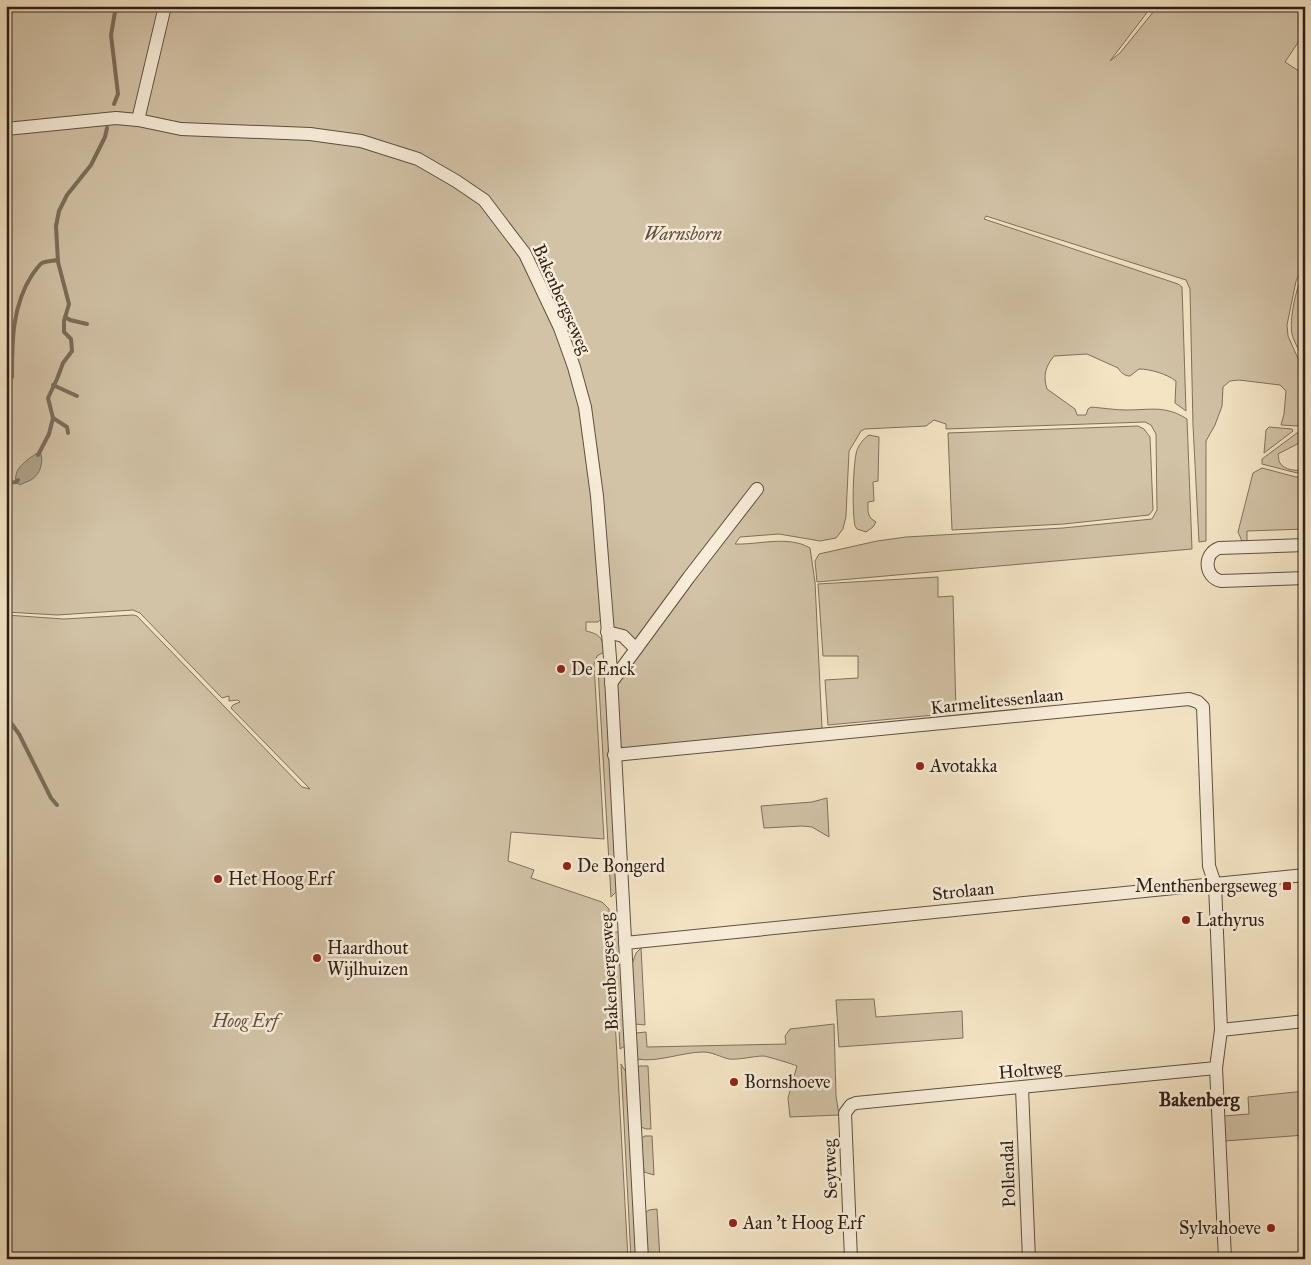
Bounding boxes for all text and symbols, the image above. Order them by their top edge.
park label: Warnsborn [644,223,722,245]
street label: Bakenbergseweg [527,241,596,358]
place label: De Enck [571,658,636,680]
marker: De Enck [555,663,567,675]
street label: Karmelitessenlaan [929,683,1065,719]
place label: Avotakka [929,755,998,777]
marker: Avotakka [914,760,926,772]
place label: De Bongerd [577,855,665,878]
marker: De Bongerd [561,860,573,872]
place label: Het Hoog Erf [228,868,336,891]
marker: Het Hoog Erf [212,873,224,885]
place label: Menthenbergseweg [1135,875,1278,898]
street label: Strolaan [931,877,995,905]
marker: Menthenbergseweg [1281,880,1293,892]
place label: Lathyrus [1196,909,1264,931]
street label: Bakenbergseweg [595,912,624,1031]
marker: Lathyrus [1180,914,1192,926]
place label: Haardhout Wijlhuizen [327,937,409,980]
marker: Haardhout Wijlhuizen [311,952,323,964]
park label: Hoog Erf [211,1010,283,1032]
street label: Holtweg [998,1056,1063,1085]
place label: Bornshoeve [744,1071,831,1093]
marker: Bornshoeve [728,1076,740,1088]
district label: Bakenberg [1159,1088,1240,1112]
street label: Seytweg [818,1138,843,1199]
street label: Pollendal [996,1140,1020,1208]
place label: Aan 't Hoog Erf [742,1212,866,1235]
marker: Aan 't Hoog Erf [727,1217,739,1229]
place label: Sylvahoeve [1179,1217,1261,1239]
marker: Sylvahoeve [1265,1222,1277,1234]

